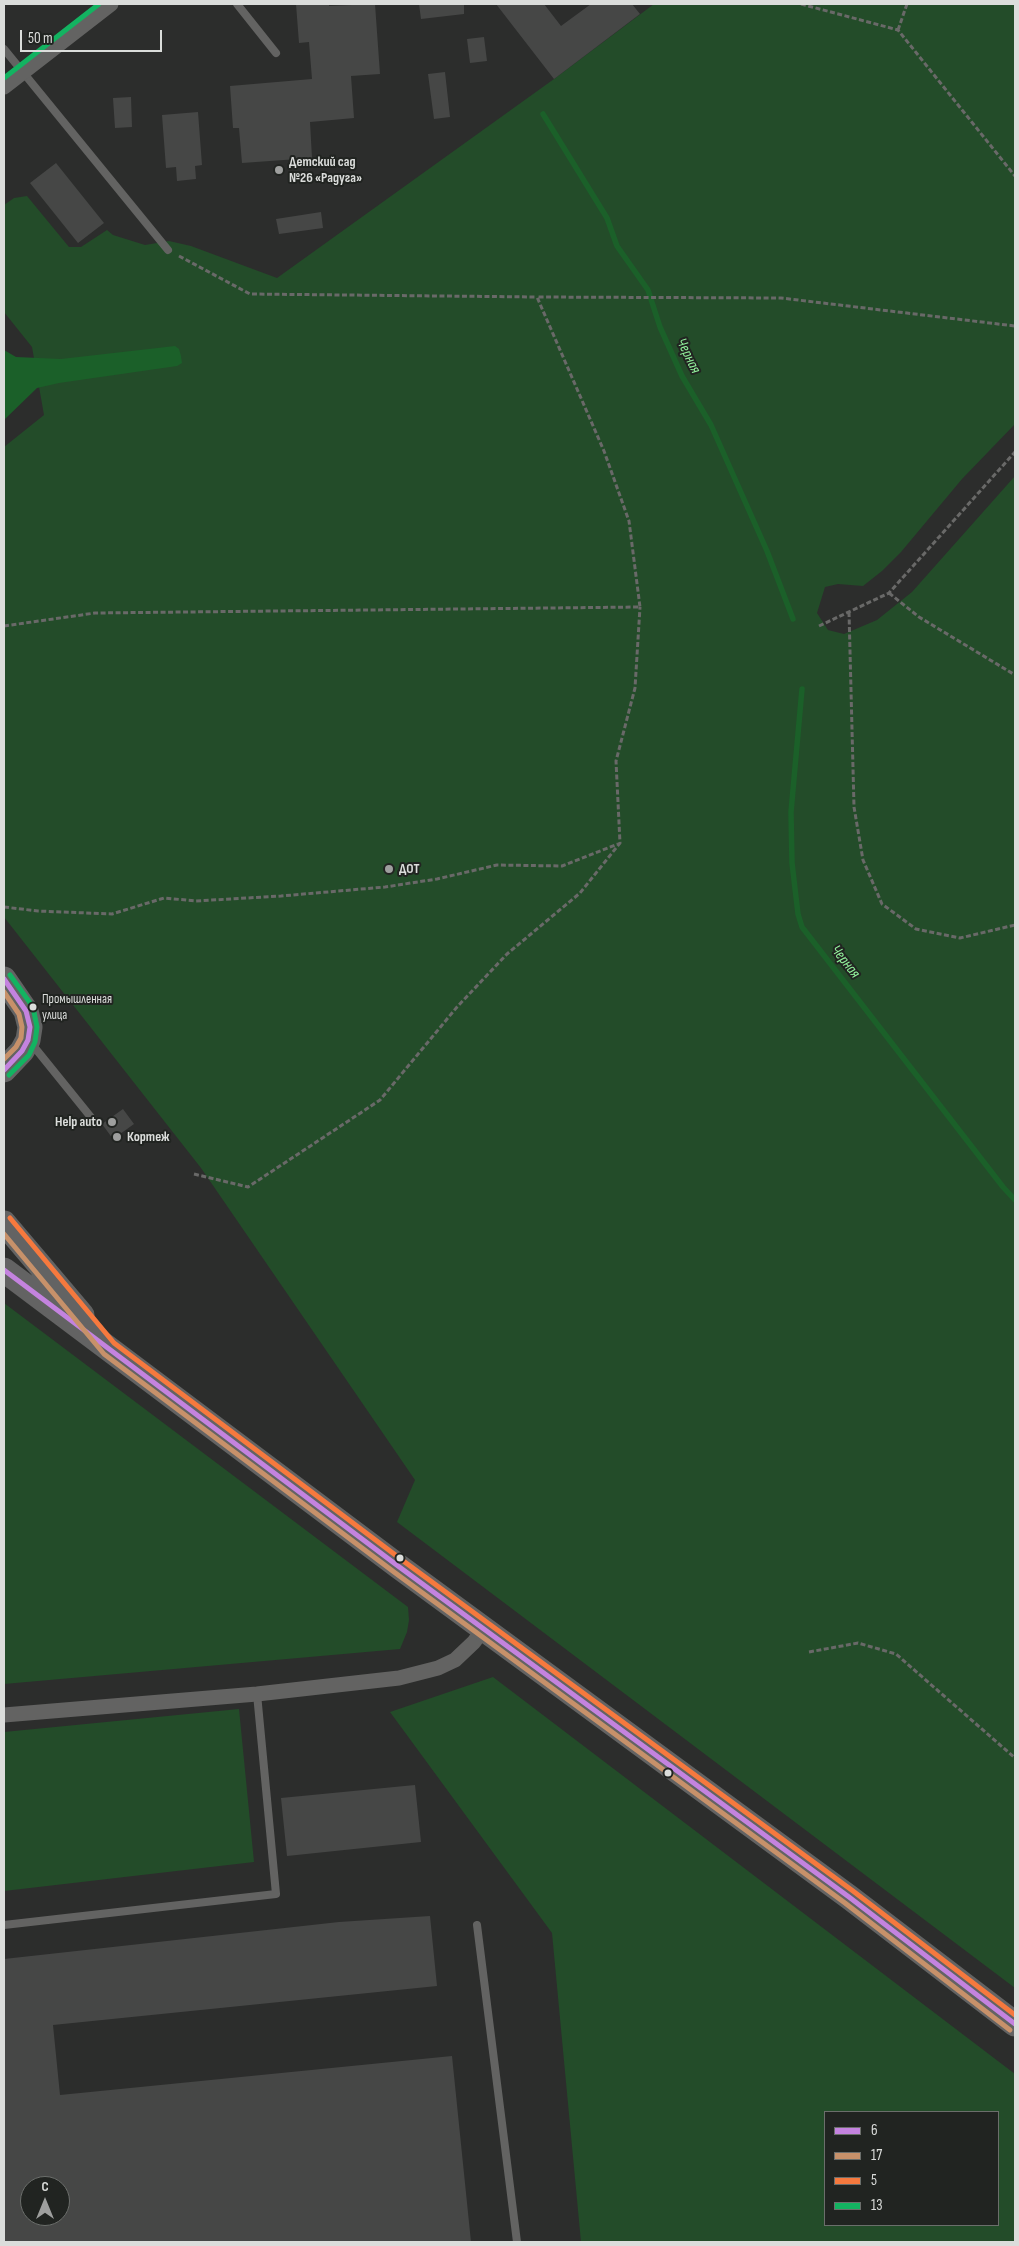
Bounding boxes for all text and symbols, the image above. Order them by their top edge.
scale bar [22,20,165,52]
text: 50 m [28,29,53,48]
place label: Детский сад №26 «Радуга» [289,154,362,186]
marker: Детский сад №26 «Радуга» [273,164,285,176]
water label: Черная [672,335,704,377]
place label: ДОТ [399,861,419,877]
marker: ДОТ [383,863,395,875]
water label: Черная [827,942,863,982]
place label: Промышленная улица [42,992,112,1023]
marker: Промышленная улица [28,1002,38,1012]
place label: Help auto [55,1114,102,1130]
marker: Help auto [106,1116,118,1128]
place label: Кортеж [127,1129,170,1145]
marker: Кортеж [111,1131,123,1143]
unlabelled marker [395,1553,405,1563]
unlabelled marker [663,1768,673,1778]
legend [824,2111,999,2226]
text: 6 [871,2121,878,2140]
text: 17 [871,2146,882,2165]
text: 5 [871,2171,877,2190]
north arrow [20,2176,70,2226]
text: С [41,2178,49,2195]
text: 13 [871,2196,883,2215]

